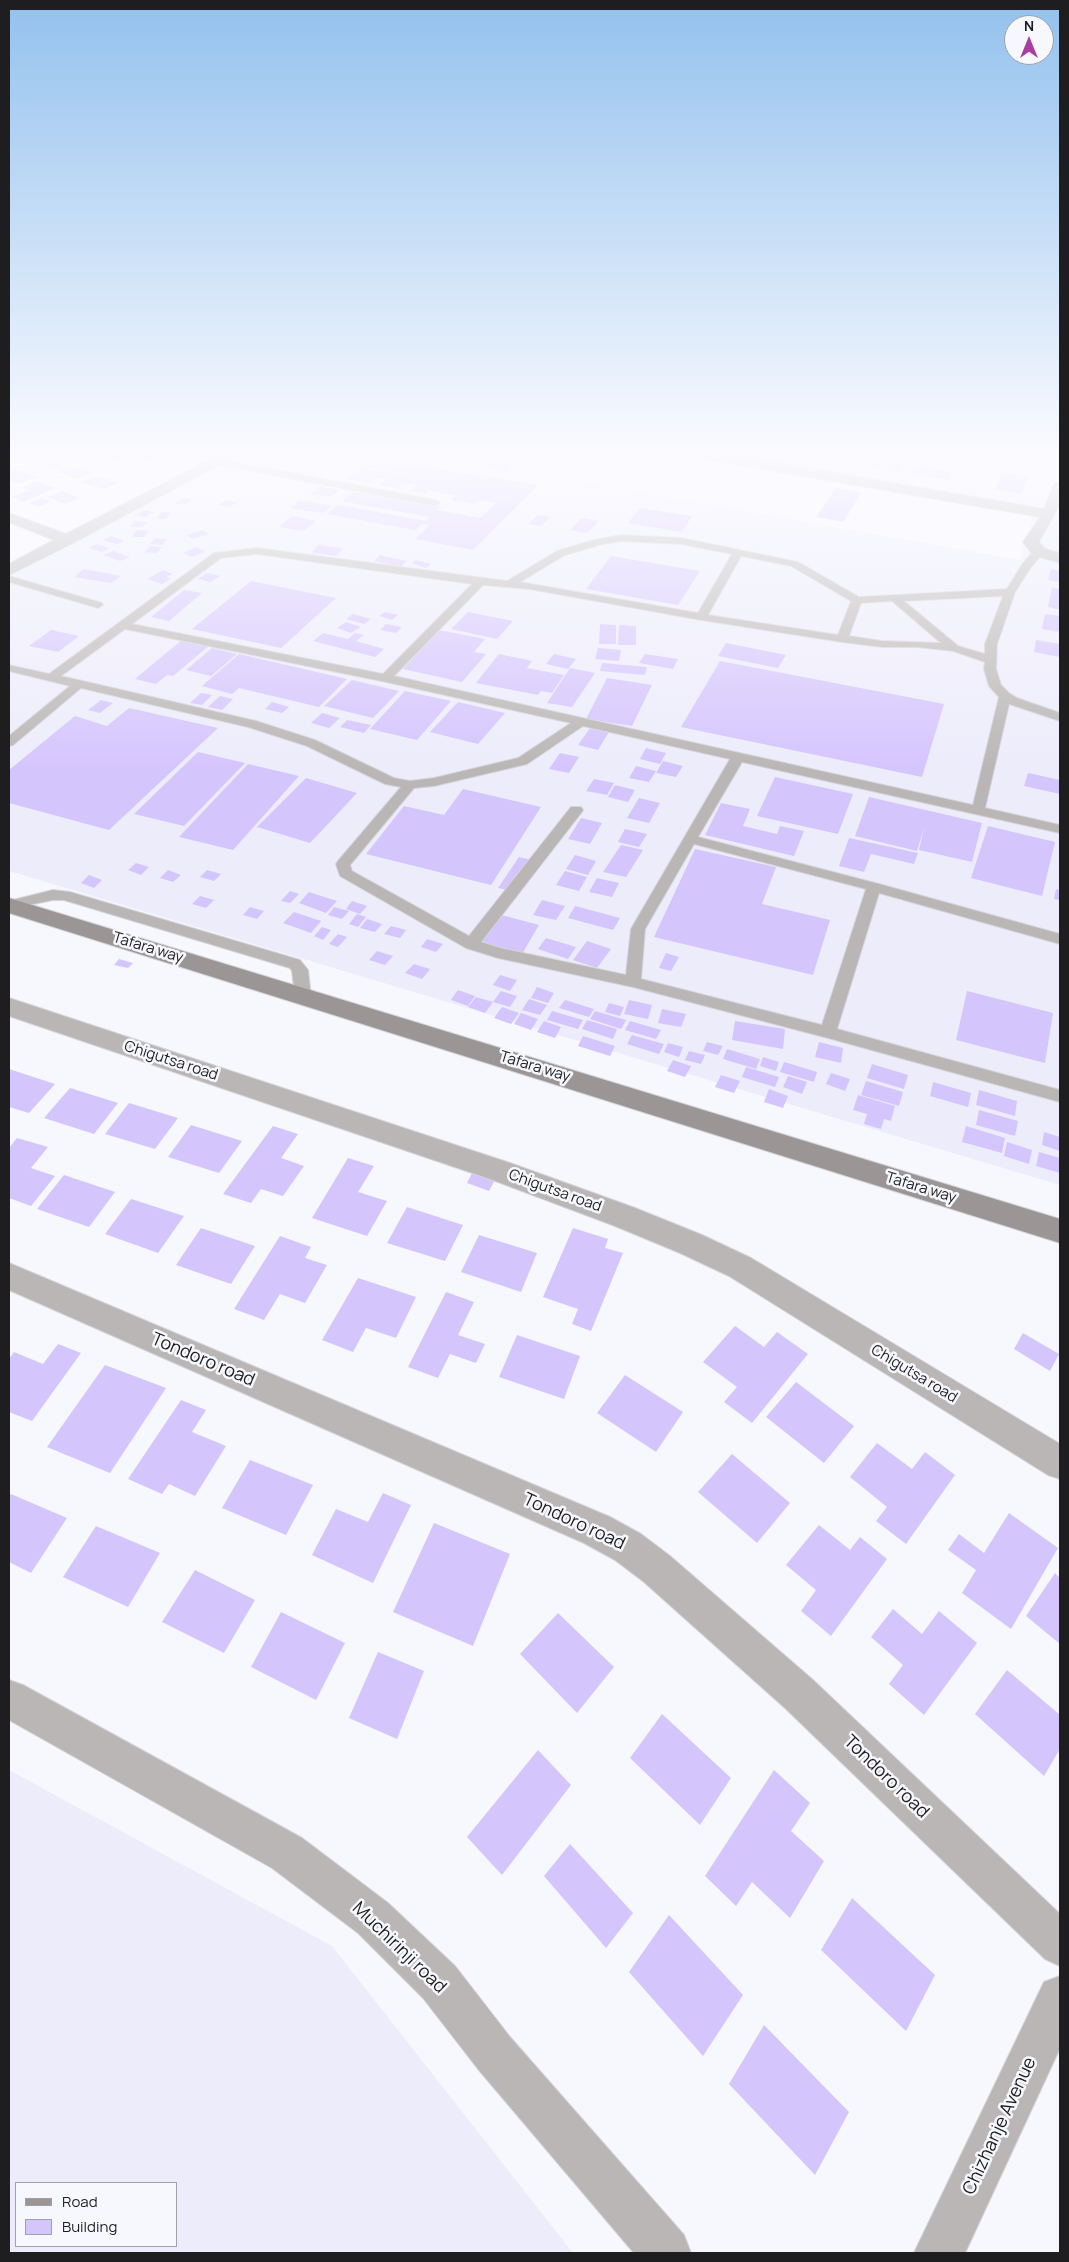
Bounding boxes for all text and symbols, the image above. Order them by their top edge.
north arrow [1004,15,1054,65]
text: N [1024,16,1034,35]
street label: Tafara way [110,929,186,967]
street label: Chigutsa road [122,1037,220,1085]
street label: Tafara way [497,1048,573,1086]
street label: Chigutsa road [506,1166,604,1216]
street label: Tafara way [883,1169,959,1207]
street label: Tondoro road [148,1329,258,1391]
street label: Chigutsa road [868,1341,960,1407]
street label: Tondoro road [520,1489,628,1555]
street label: Tondoro road [839,1731,933,1823]
street label: Muchirinji road [348,1898,450,1998]
street label: Chizhanje Avenue [959,2054,1041,2198]
legend [15,2182,178,2247]
text: Road [62,2191,98,2212]
text: Building [62,2216,117,2237]

